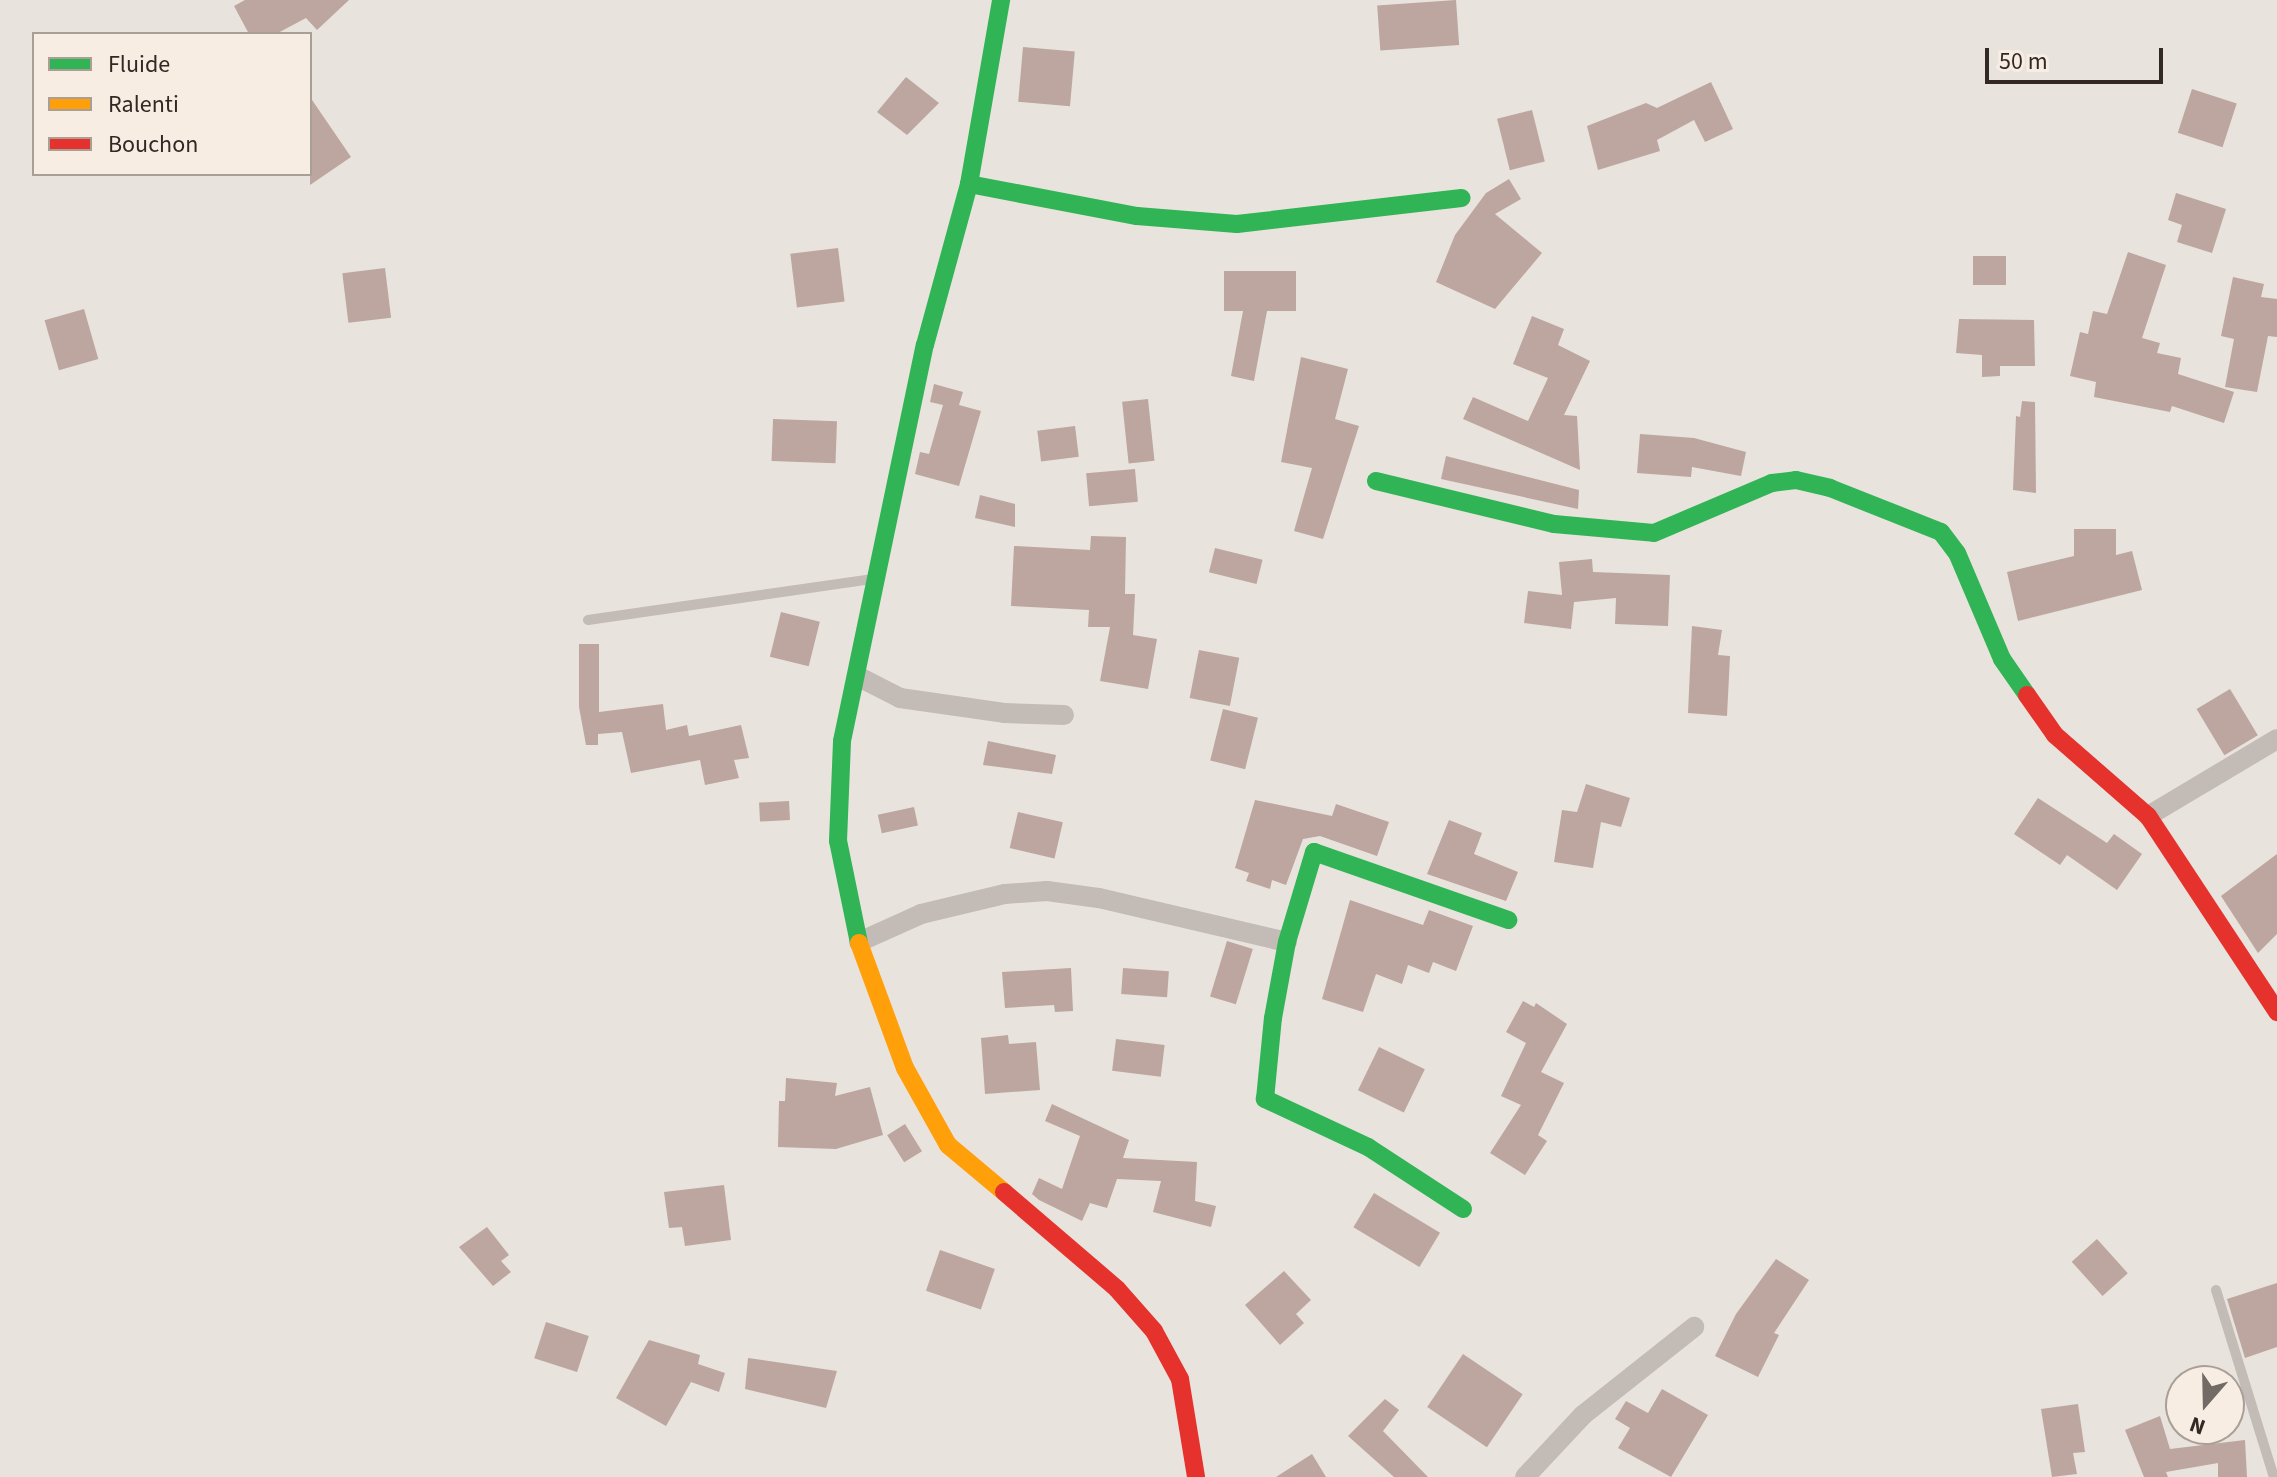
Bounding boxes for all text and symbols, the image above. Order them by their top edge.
legend [32,32,312,176]
scale bar [1989,32,2167,82]
text: 50 m [1999,44,2048,79]
text: Fluide [108,47,170,82]
text: Ralenti [108,87,179,122]
text: Bouchon [108,127,198,162]
north arrow [2165,1365,2245,1445]
text: N [2185,1408,2210,1443]

